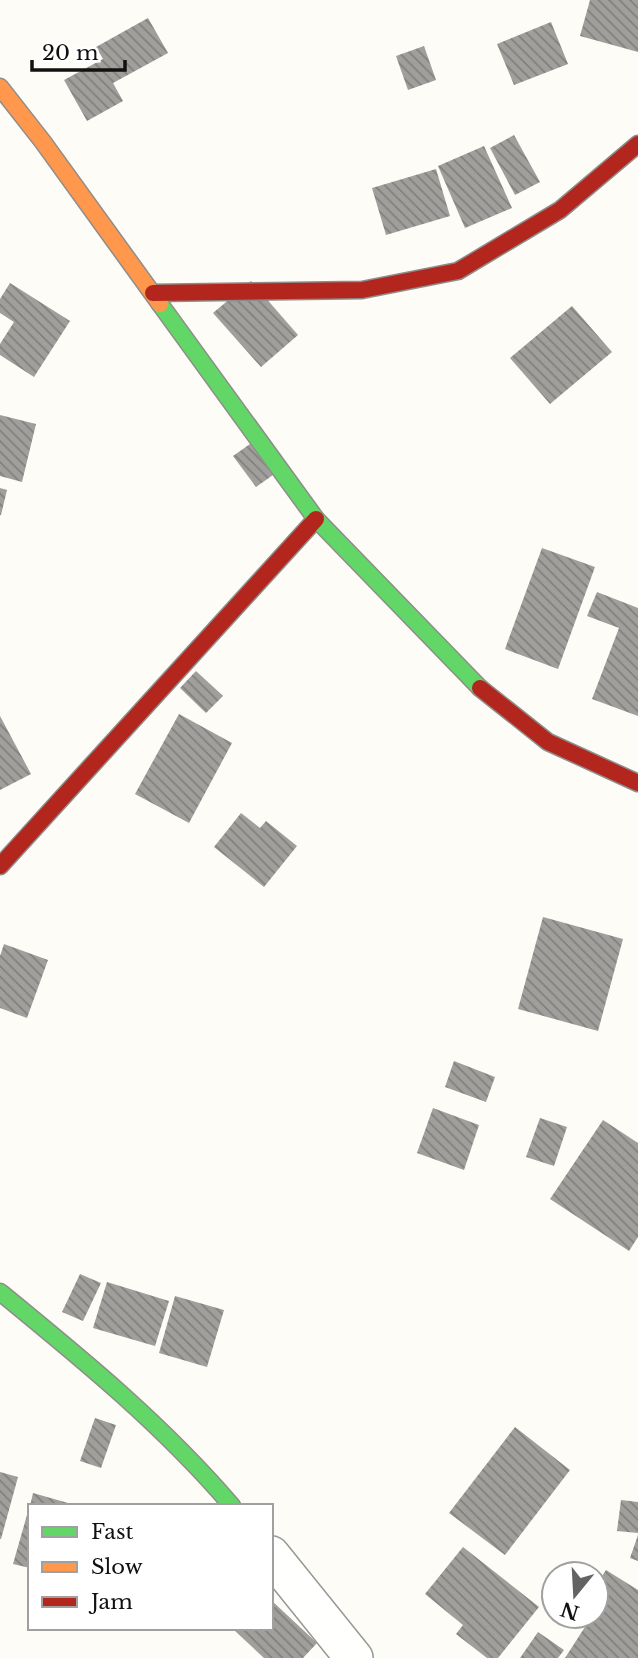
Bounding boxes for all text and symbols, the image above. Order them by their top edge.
scale bar [32,28,124,72]
text: 20 m [42,40,99,66]
legend [28,1504,273,1630]
text: Fast [91,1519,133,1545]
text: Slow [91,1554,143,1580]
north arrow [540,1560,610,1630]
text: Jam [88,1589,133,1615]
text: N [558,1597,582,1624]

